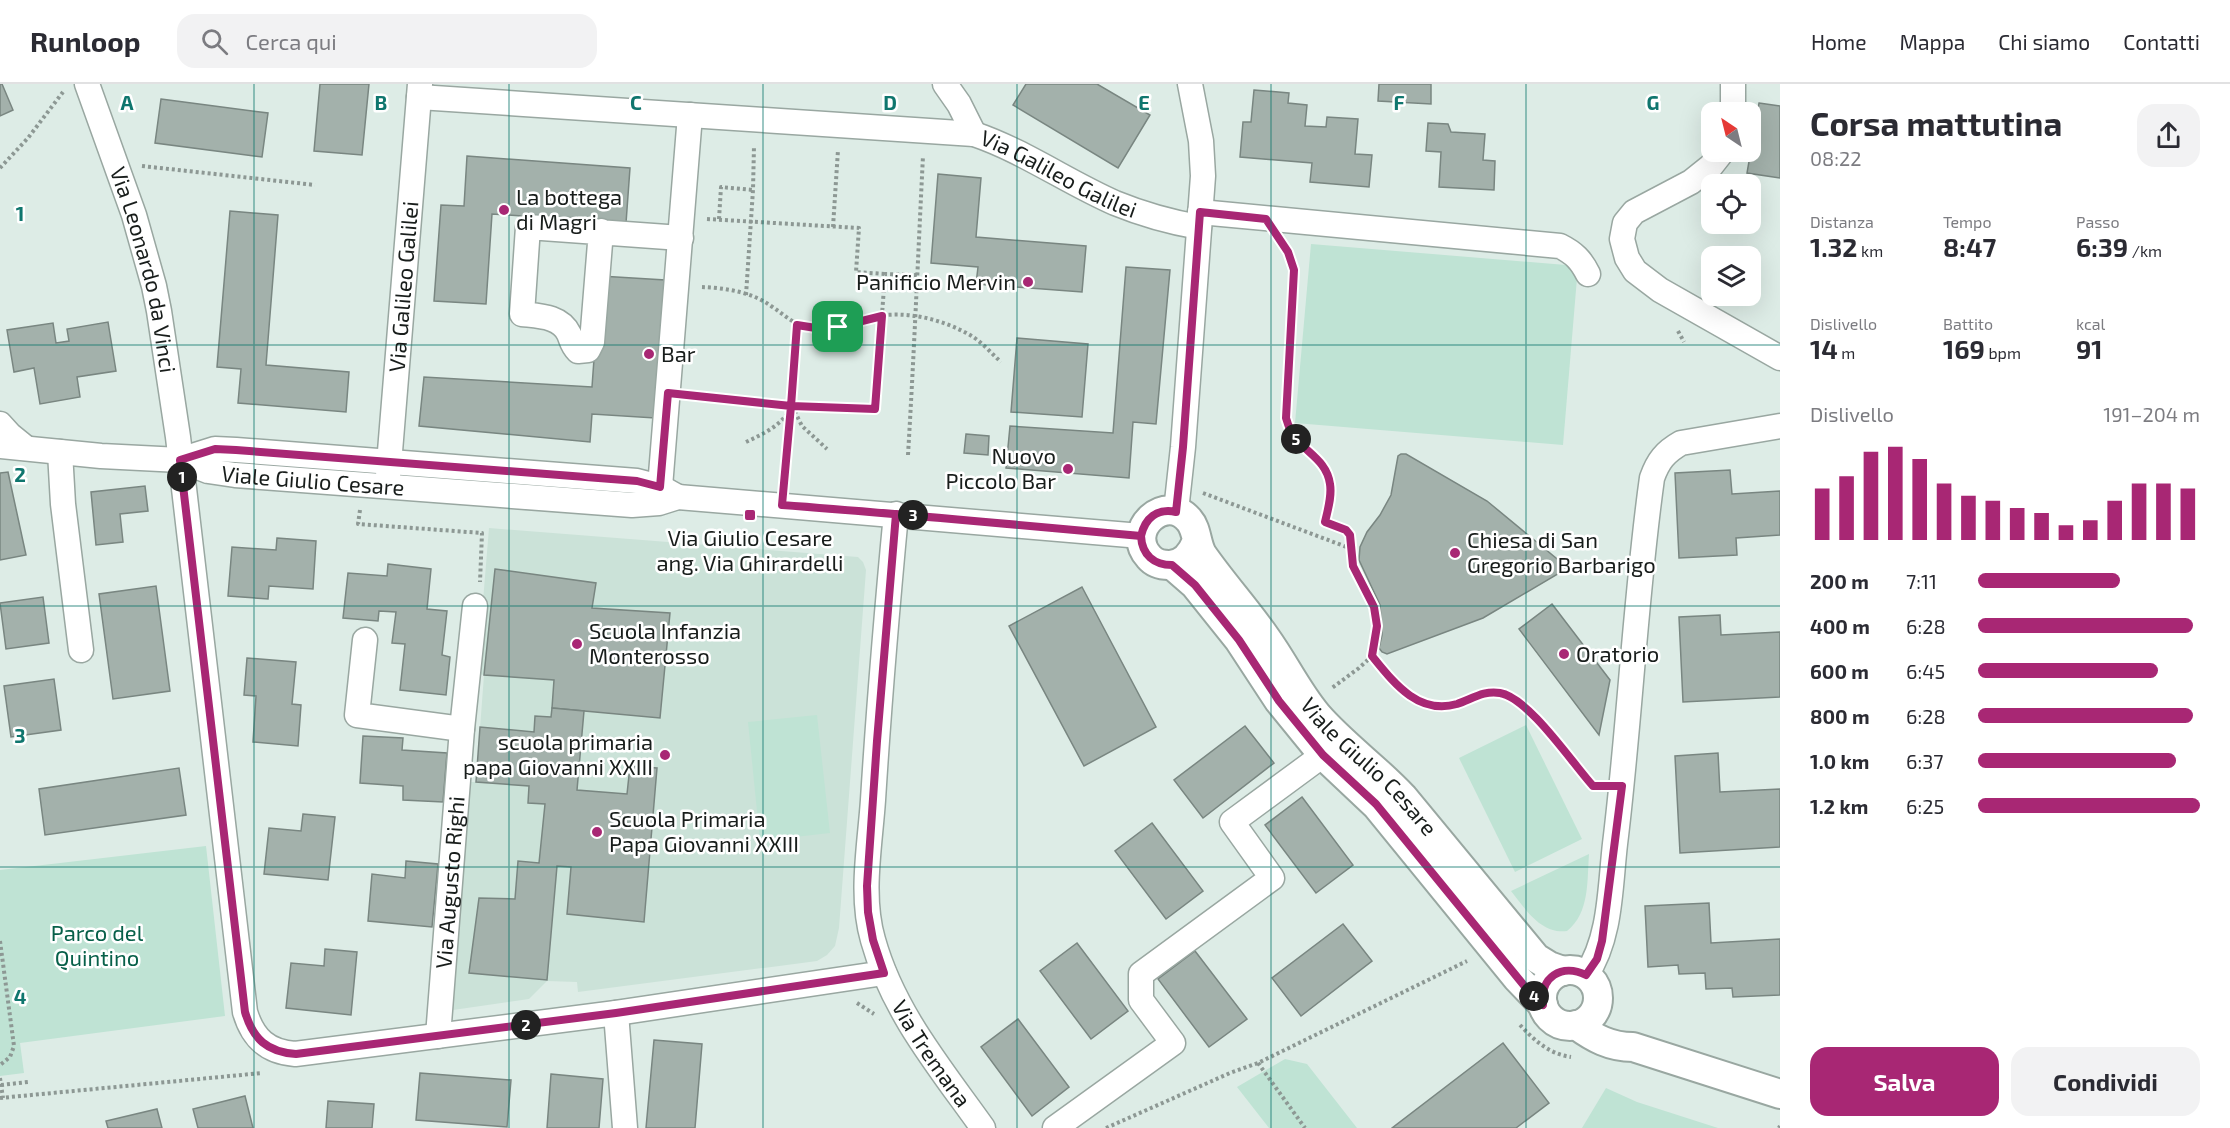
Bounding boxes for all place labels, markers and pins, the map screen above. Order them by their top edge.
place label: La bottega di Magri [516,183,622,234]
marker: La bottega di Magri [497,203,511,217]
place label: Panificio Mervin [856,268,1016,294]
marker: Panificio Mervin [1021,275,1035,289]
pin [812,301,863,352]
place label: Bar [661,340,696,366]
marker: Bar [642,347,656,361]
pin: 5 [1281,424,1311,454]
place label: Nuovo Piccolo Bar [945,442,1056,493]
pin: 1 [167,462,197,492]
marker: Nuovo Piccolo Bar [1061,462,1075,476]
pin: 3 [898,500,928,530]
marker: Via Giulio Cesare ang. Via Ghirardelli [743,508,757,522]
place label: Via Giulio Cesare ang. Via Ghirardelli [657,524,843,575]
place label: Chiesa di San Gregorio Barbarigo [1467,526,1656,577]
marker: Chiesa di San Gregorio Barbarigo [1448,546,1462,560]
place label: Scuola Infanzia Monterosso [589,617,741,668]
marker: Scuola Infanzia Monterosso [570,637,584,651]
place label: Oratorio [1576,640,1659,666]
marker: Oratorio [1557,647,1571,661]
place label: scuola primaria papa Giovanni XXIII [463,728,653,779]
marker: scuola primaria papa Giovanni XXIII [658,748,672,762]
place label: Scuola Primaria Papa Giovanni XXIII [609,805,799,856]
marker: Scuola Primaria Papa Giovanni XXIII [590,825,604,839]
pin: 4 [1519,981,1549,1011]
pin: 2 [511,1010,541,1040]

